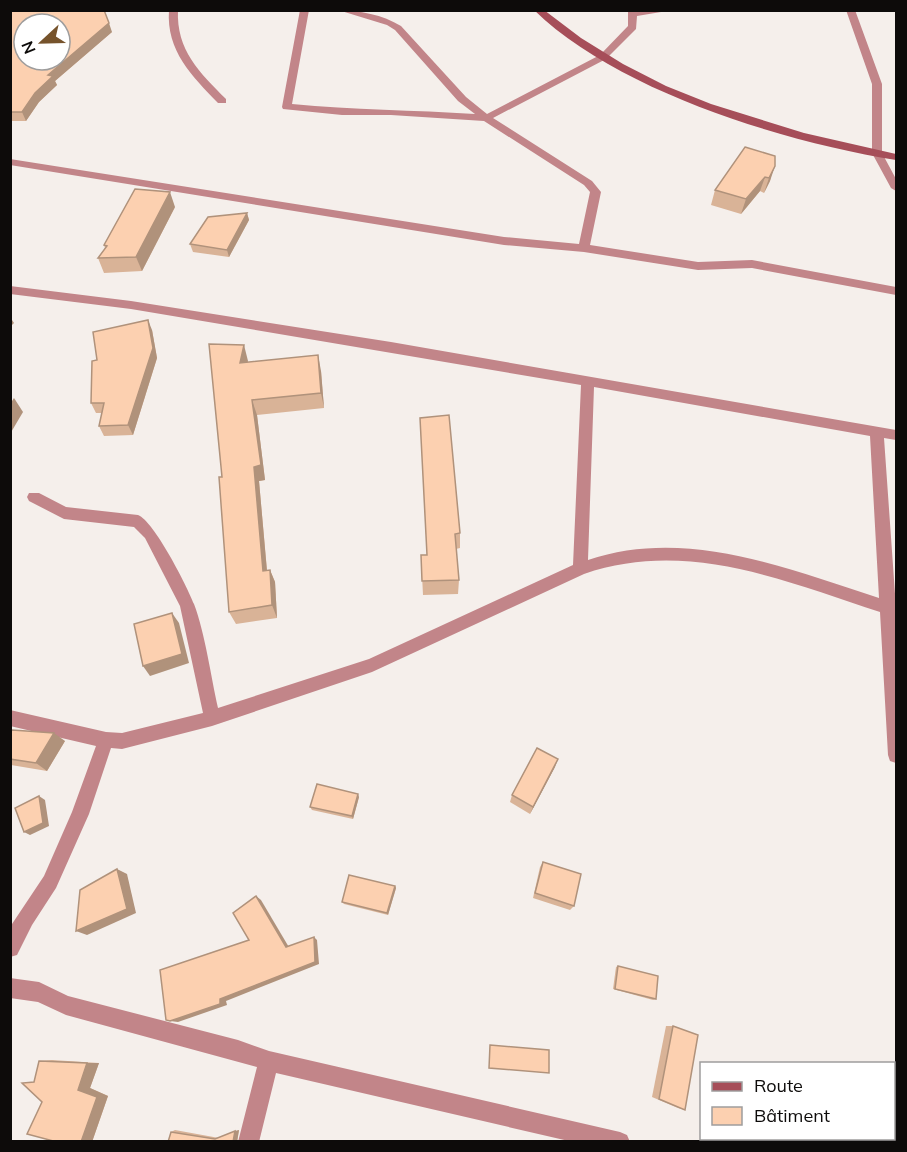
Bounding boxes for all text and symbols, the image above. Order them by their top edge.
north arrow [12,12,72,72]
text: N [17,38,40,57]
legend [700,1062,895,1140]
text: Route [754,1074,803,1097]
text: Bâtiment [754,1104,830,1127]

